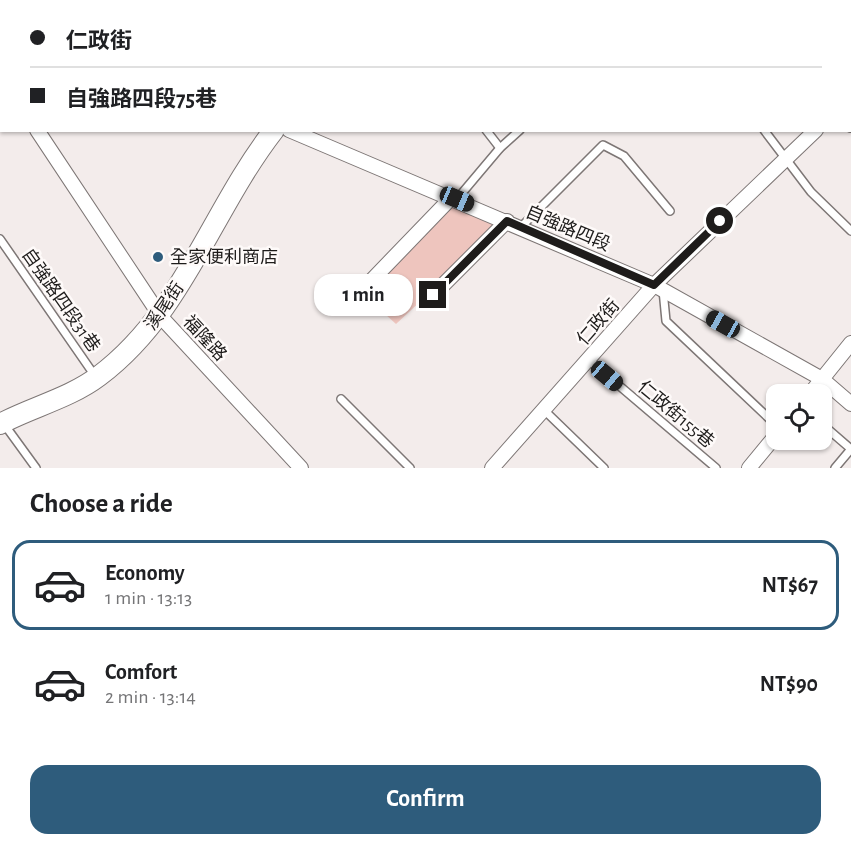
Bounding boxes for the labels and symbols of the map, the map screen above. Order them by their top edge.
car [437,184,477,214]
street label: 自強路四段 [523,201,613,255]
route start [706,207,733,234]
street label: 自強路四段31巷 [18,244,104,356]
place label: 全家便利商店 [170,247,278,267]
marker: 全家便利商店 [151,250,165,264]
callout: 1 min [313,274,412,316]
street label: 溪尾街 [140,278,188,334]
route end [419,281,446,308]
street label: 仁政街 [573,295,623,349]
car [703,307,743,341]
street label: 福隆路 [179,311,231,365]
car [587,358,627,394]
street label: 仁政街155巷 [634,376,718,452]

